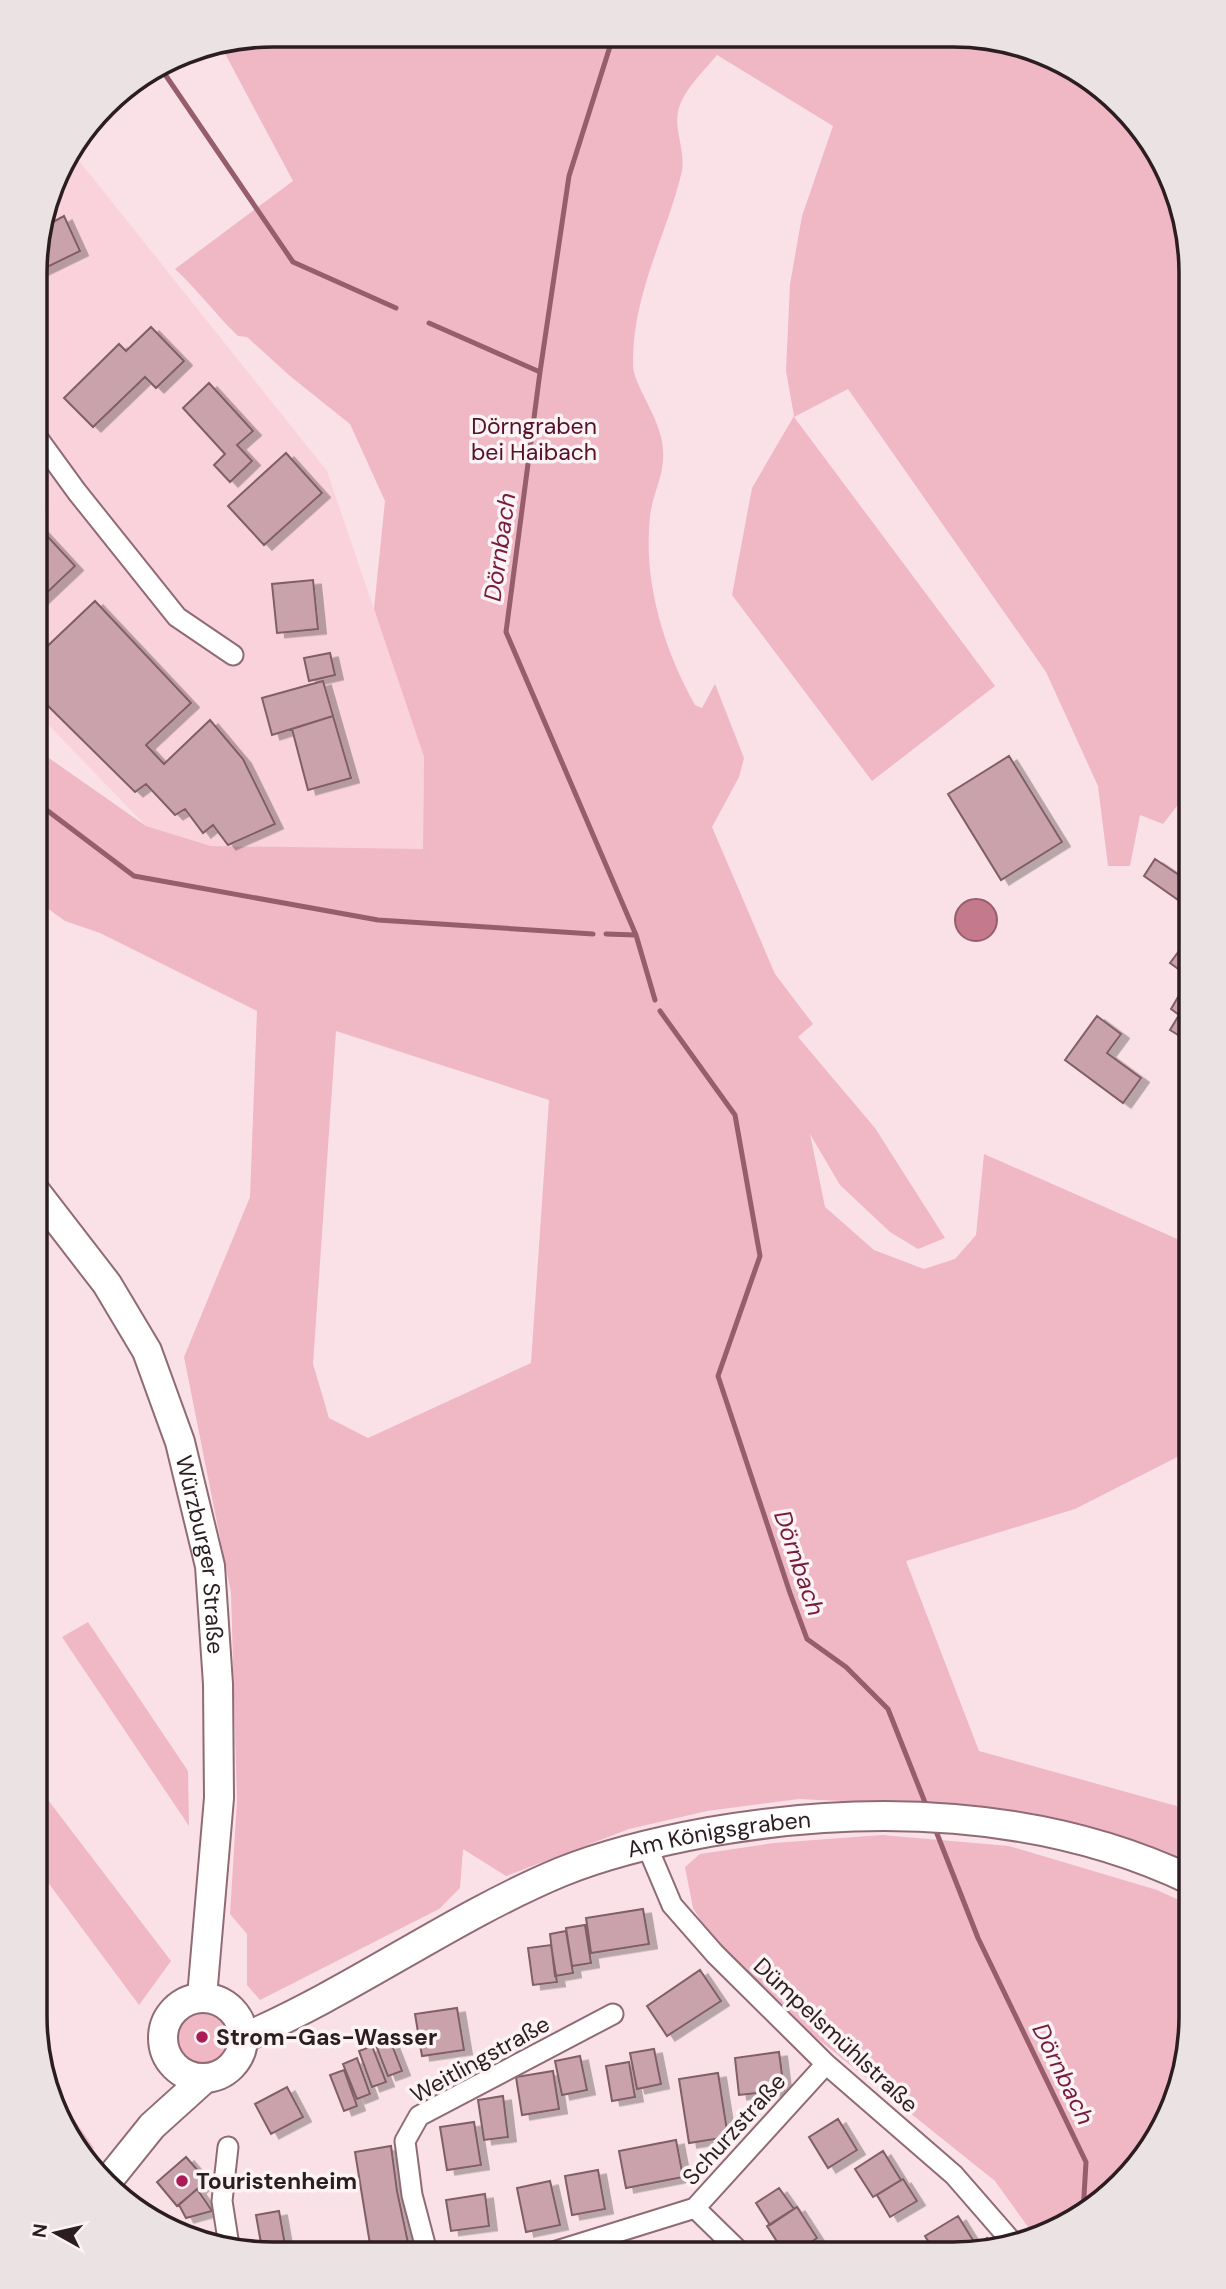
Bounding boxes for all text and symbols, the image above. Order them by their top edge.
park label: Dörngraben bei Haibach [471,411,597,467]
water label: Dörnbach [477,491,522,603]
street label: Würzburger Straße [169,1452,231,1655]
water label: Dörnbach [767,1506,832,1620]
street label: Am Königsgraben [624,1804,812,1865]
street label: Dümpelsmühlstraße [747,1951,925,2119]
street label: Weitlingstraße [405,2008,555,2110]
water label: Dörnbach [1026,2018,1101,2130]
place label: Strom-Gas-Wasser [216,2022,437,2052]
marker: Strom-Gas-Wasser [194,2029,210,2045]
street label: Schurzstraße [676,2067,792,2191]
place label: Touristenheim [196,2166,357,2196]
marker: Touristenheim [174,2173,190,2189]
north arrow [21,2198,91,2268]
text: N [26,2222,53,2239]

